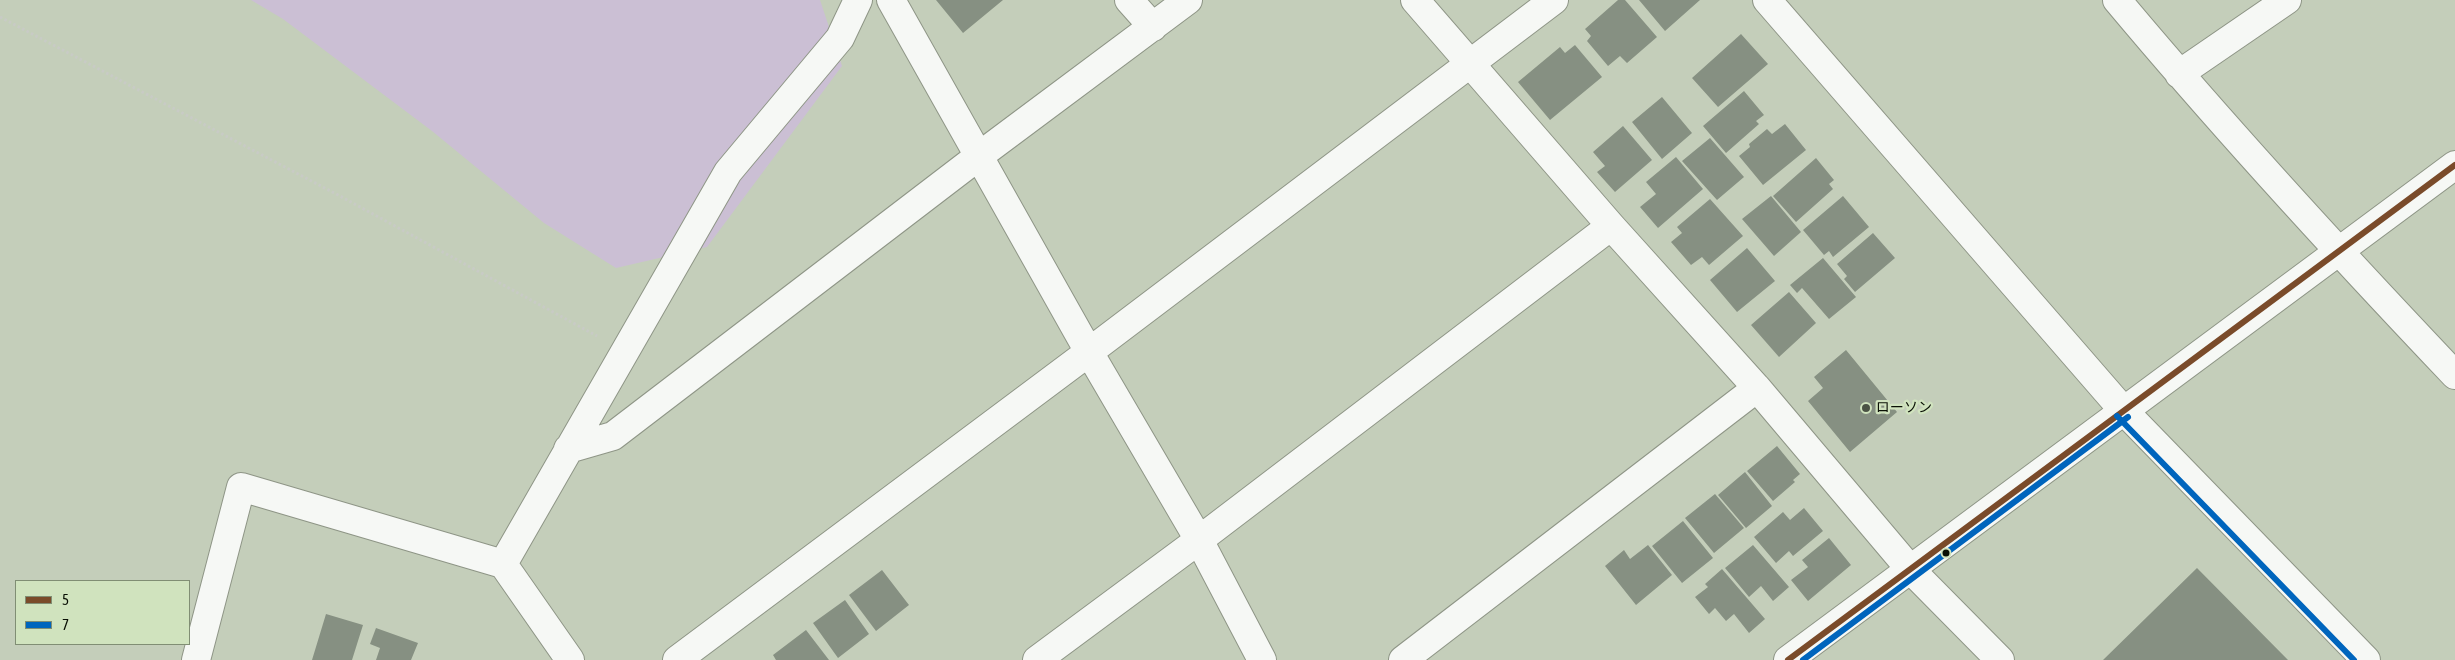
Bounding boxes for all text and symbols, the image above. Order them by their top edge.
place label: ローソン [1876,400,1932,416]
marker: ローソン [1860,402,1872,414]
unlabelled marker [1941,548,1951,558]
legend [15,580,190,645]
text: 5 [62,591,69,608]
text: 7 [62,616,69,633]

